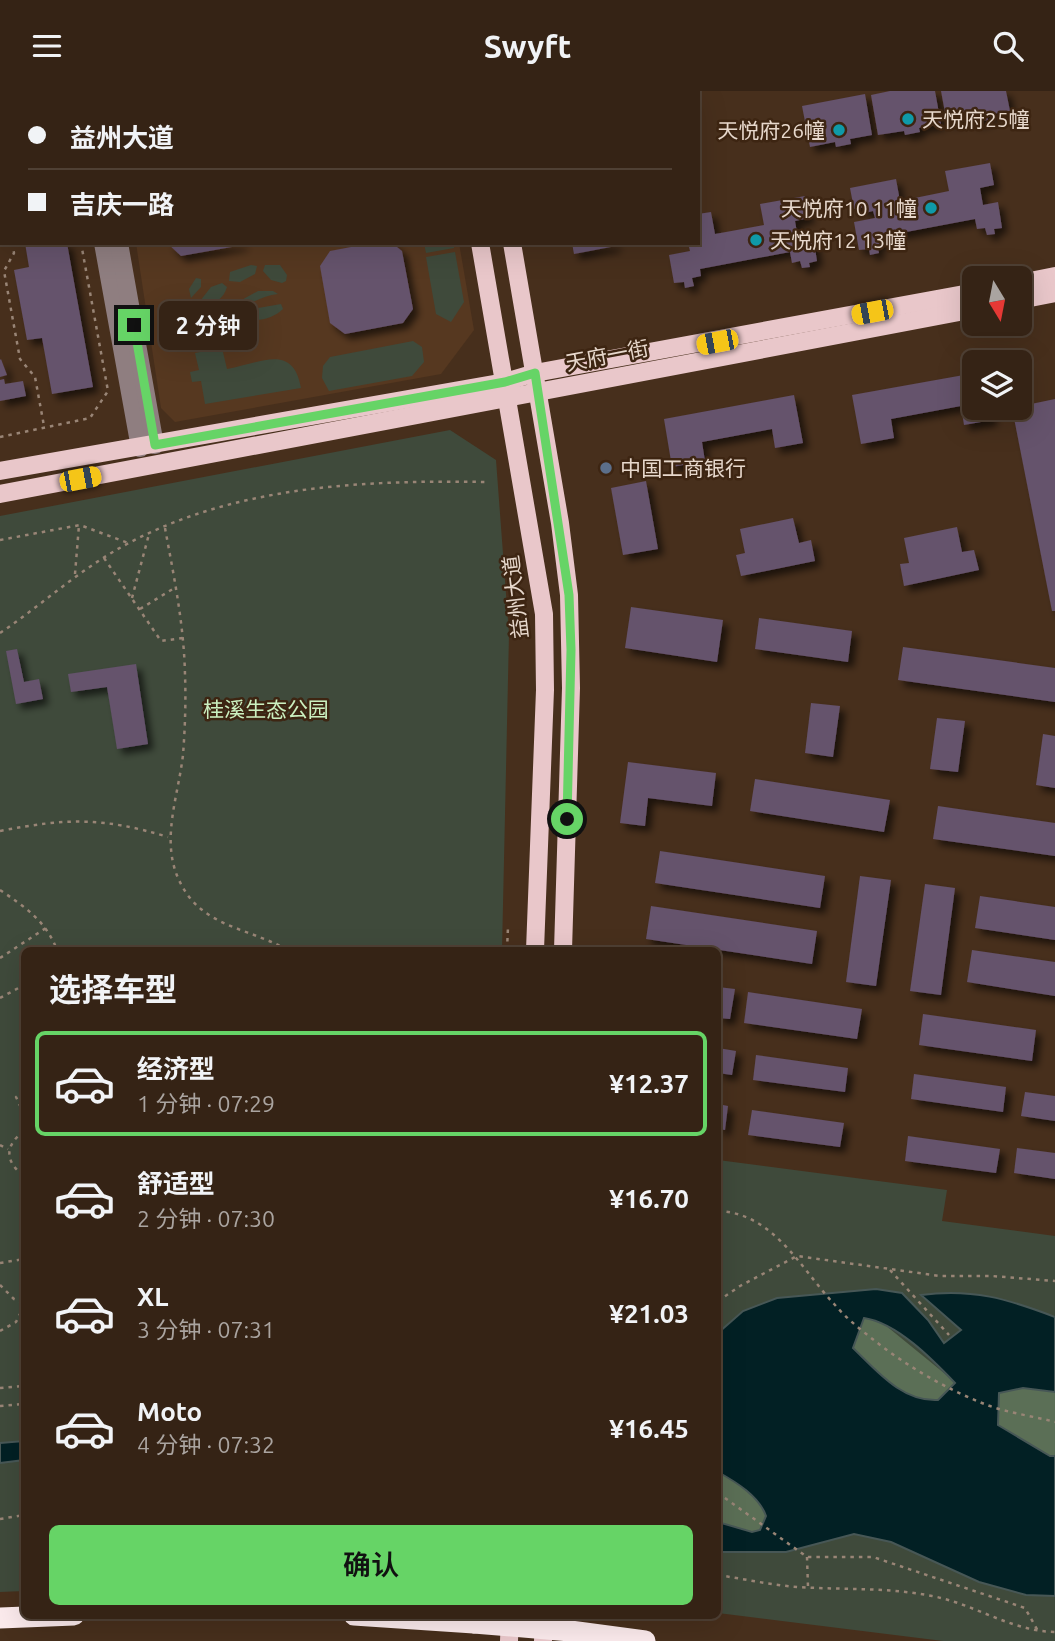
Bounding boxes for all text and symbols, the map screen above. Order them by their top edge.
icon: menu [28,27,66,65]
icon: search [989,27,1027,65]
text: Swyft [484,28,571,64]
place label: 天悦府25幢 [922,107,1030,131]
marker: 天悦府25幢 [900,111,916,127]
place label: 天悦府26幢 [717,118,825,142]
marker: 天悦府26幢 [831,122,847,138]
text: 益州大道 [70,123,174,152]
text: 吉庆一路 [70,190,174,219]
place label: 天悦府10 11幢 [781,196,917,220]
marker: 天悦府10 11幢 [923,200,939,216]
place label: 天悦府12 13幢 [770,228,906,252]
marker: 天悦府12 13幢 [748,232,764,248]
north arrow [962,266,1032,336]
map controls [962,266,1032,420]
car [850,298,895,326]
callout: 2 分钟 [158,301,256,349]
route end [118,309,150,341]
text: 2 分钟 [176,313,240,338]
car [695,328,740,356]
street label: 天府一街 [563,335,651,375]
button: layers [962,350,1032,420]
place label: 中国工商银行 [620,456,746,480]
marker: 中国工商银行 [598,460,614,476]
car [58,465,103,493]
street label: 益州大道 [498,554,532,640]
park label: 桂溪生态公园 [203,697,329,721]
route start [551,803,583,835]
text: 选择车型 [49,971,177,1007]
icon: car [53,1052,116,1115]
text: 经济型 [137,1054,215,1083]
text: ¥12.37 [609,1069,689,1098]
text: 1 分钟 · 07:29 [137,1091,275,1116]
icon: car [53,1167,116,1230]
text: 舒适型 [137,1169,215,1198]
text: ¥16.70 [609,1184,689,1213]
text: 2 分钟 · 07:30 [137,1206,275,1231]
icon: car [53,1282,116,1345]
text: XL [137,1282,168,1311]
text: ¥21.03 [609,1299,689,1328]
text: 3 分钟 · 07:31 [137,1317,275,1342]
icon: car [53,1397,116,1460]
text: Moto [137,1397,202,1426]
text: ¥16.45 [609,1414,689,1443]
text: 4 分钟 · 07:32 [137,1432,275,1457]
button: 确认 [49,1525,693,1605]

